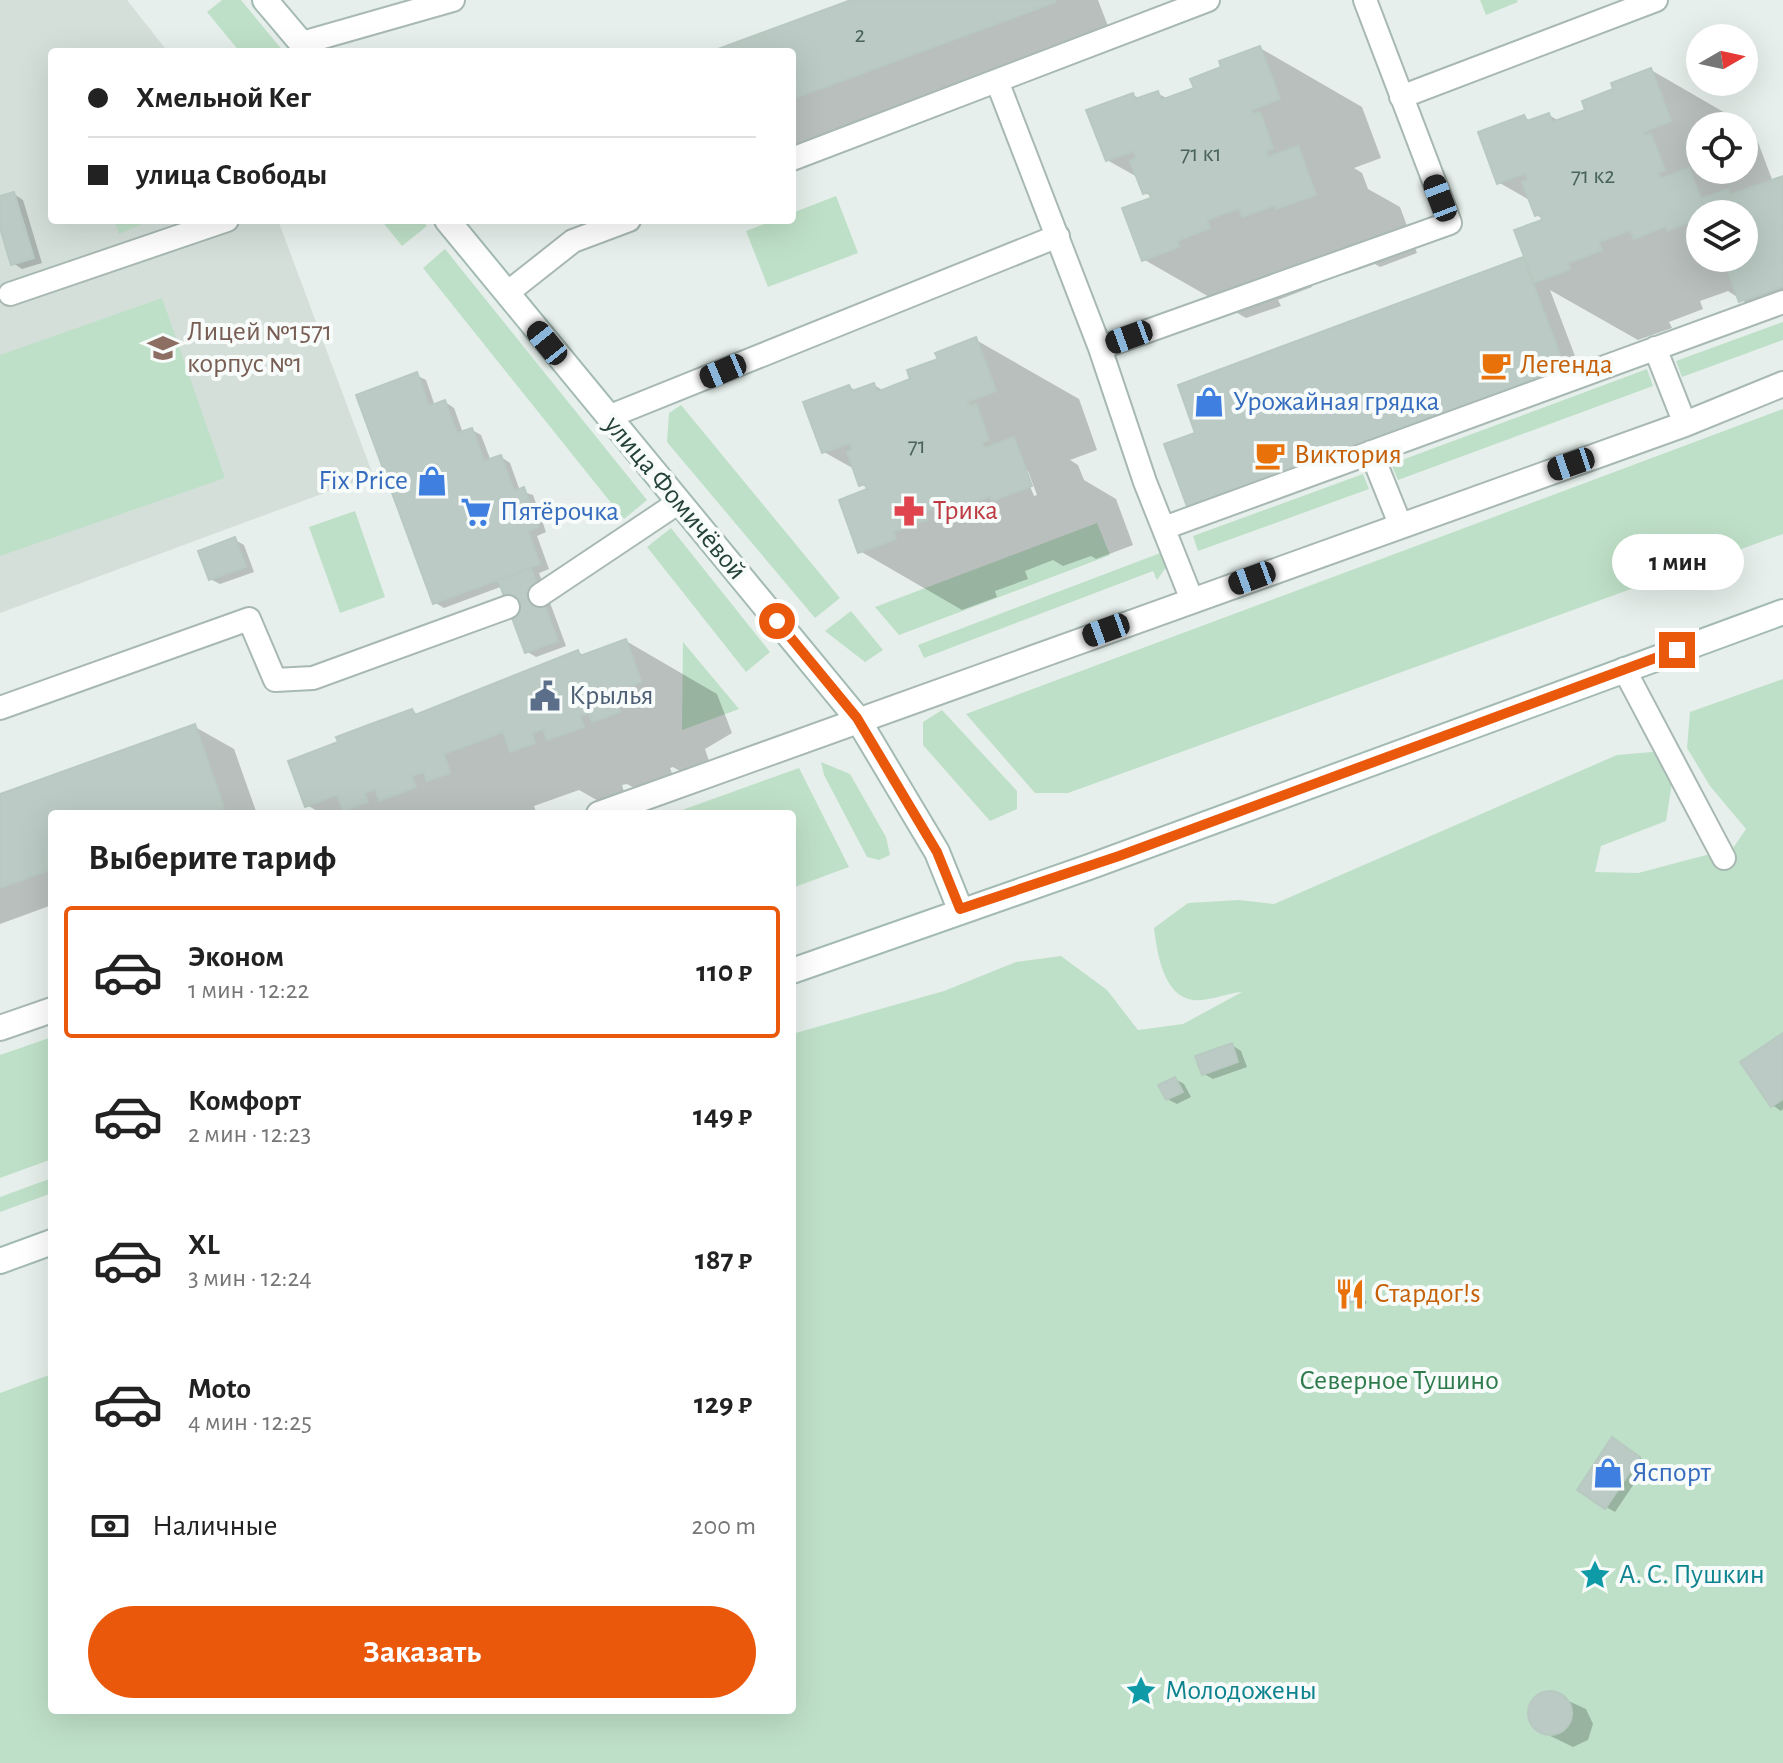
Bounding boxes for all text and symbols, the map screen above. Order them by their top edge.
house number: 2 [855,23,866,47]
north arrow [1686,24,1758,96]
map controls [1686,24,1758,272]
text: Хмельной Кег [136,83,311,113]
button: locate [1686,112,1758,184]
house number: 71 к1 [1180,142,1222,166]
text: улица Свободы [136,160,327,190]
house number: 71 к2 [1571,164,1615,188]
car [1420,171,1460,225]
button: layers [1686,200,1758,272]
car [523,317,571,369]
place label: Лицей №1571 корпус №1 [187,318,333,378]
car [1102,318,1156,356]
school or university icon: Лицей №1571 корпус №1 [146,331,180,365]
cafe icon: Легенда [1479,348,1513,382]
car [696,351,750,391]
place label: Легенда [1520,351,1613,379]
shop icon: Урожайная грядка [1192,385,1226,419]
place label: Урожайная грядка [1233,388,1440,416]
street label: улица Фомичёвой [598,410,751,585]
house number: 71 [908,434,926,458]
cafe icon: Виктория [1253,438,1287,472]
place label: Виктория [1294,441,1402,469]
car [1544,445,1598,483]
shop icon: Fix Price [415,464,449,498]
place label: Fix Price [319,467,408,495]
pharmacy icon: Трика [892,494,926,528]
supermarket icon: Пятёрочка [459,495,493,529]
place label: Трика [933,497,998,525]
place label: Пятёрочка [500,498,619,526]
callout: 1 мин [1611,534,1743,590]
text: 1 мин [1649,549,1707,575]
car [1225,559,1279,597]
route start [759,603,795,639]
car [1079,611,1133,649]
route end [1659,632,1695,668]
public building icon: Крылья [528,679,562,713]
place label: Крылья [569,682,654,710]
text: Выберите тариф [88,840,336,876]
icon: car [92,936,164,1008]
text: Эконом [188,942,284,972]
text: 110 ₽ [696,957,752,987]
text: 1 мин · 12:22 [188,977,309,1003]
icon: car [92,1080,164,1152]
text: Комфорт [188,1086,301,1116]
text: 149 ₽ [693,1101,752,1131]
text: 2 мин · 12:23 [188,1121,311,1147]
icon: car [92,1224,164,1296]
text: XL [188,1230,220,1260]
text: 187 ₽ [695,1245,752,1275]
text: 3 мин · 12:24 [188,1265,312,1291]
restaurant icon: Стардог!s [1333,1277,1367,1311]
place label: Стардог!s [1374,1280,1481,1308]
park label: Северное Тушино [1299,1367,1499,1395]
icon: car [92,1368,164,1440]
text: Moto [188,1374,251,1404]
text: 129 ₽ [694,1389,752,1419]
text: 4 мин · 12:25 [188,1409,312,1435]
shop icon: Яспорт [1591,1456,1625,1490]
place label: Яспорт [1632,1459,1712,1487]
icon: cash [88,1504,132,1548]
text: Наличные [152,1511,278,1541]
text: 200 m [692,1513,756,1539]
place icon: А. С. Пушкин [1578,1558,1612,1592]
place label: А. С. Пушкин [1619,1561,1765,1589]
button: Заказать [88,1606,756,1698]
place icon: Молодожены [1124,1674,1158,1708]
place label: Молодожены [1165,1677,1317,1705]

